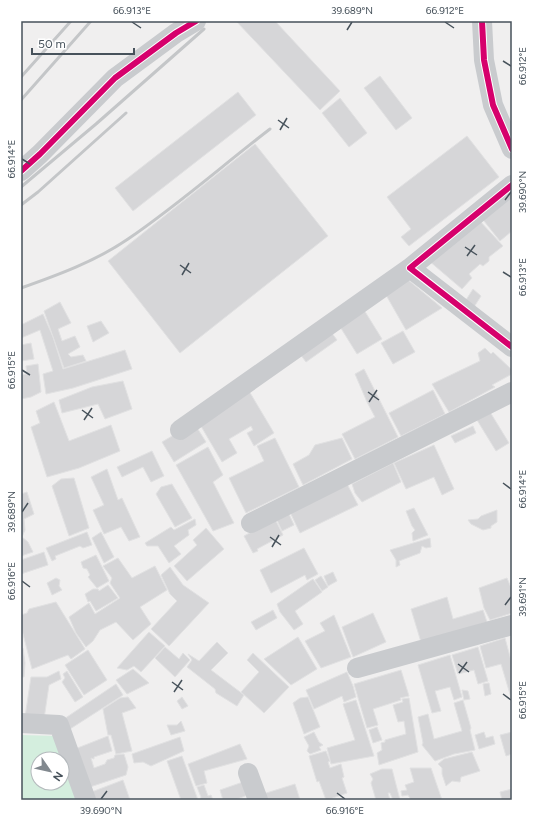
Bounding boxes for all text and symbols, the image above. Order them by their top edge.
text: 66.913°E [113,4,151,17]
text: 39.689°N [331,4,373,17]
text: 66.912°E [426,4,464,17]
scale bar [32,30,134,56]
text: 50 m [38,37,66,51]
text: 66.912°E [516,47,529,85]
text: 66.914°E [5,139,18,179]
text: 39.690°N [516,171,529,213]
text: 66.913°E [516,258,529,296]
text: 66.915°E [5,351,18,389]
text: 66.914°E [516,469,529,509]
text: 39.689°N [5,491,18,533]
text: 66.916°E [5,562,18,600]
text: 39.691°N [516,577,529,617]
text: 66.915°E [516,681,529,719]
north arrow [30,751,70,791]
text: N [50,769,66,783]
text: 39.690°N [80,804,122,817]
text: 66.916°E [326,804,364,817]

